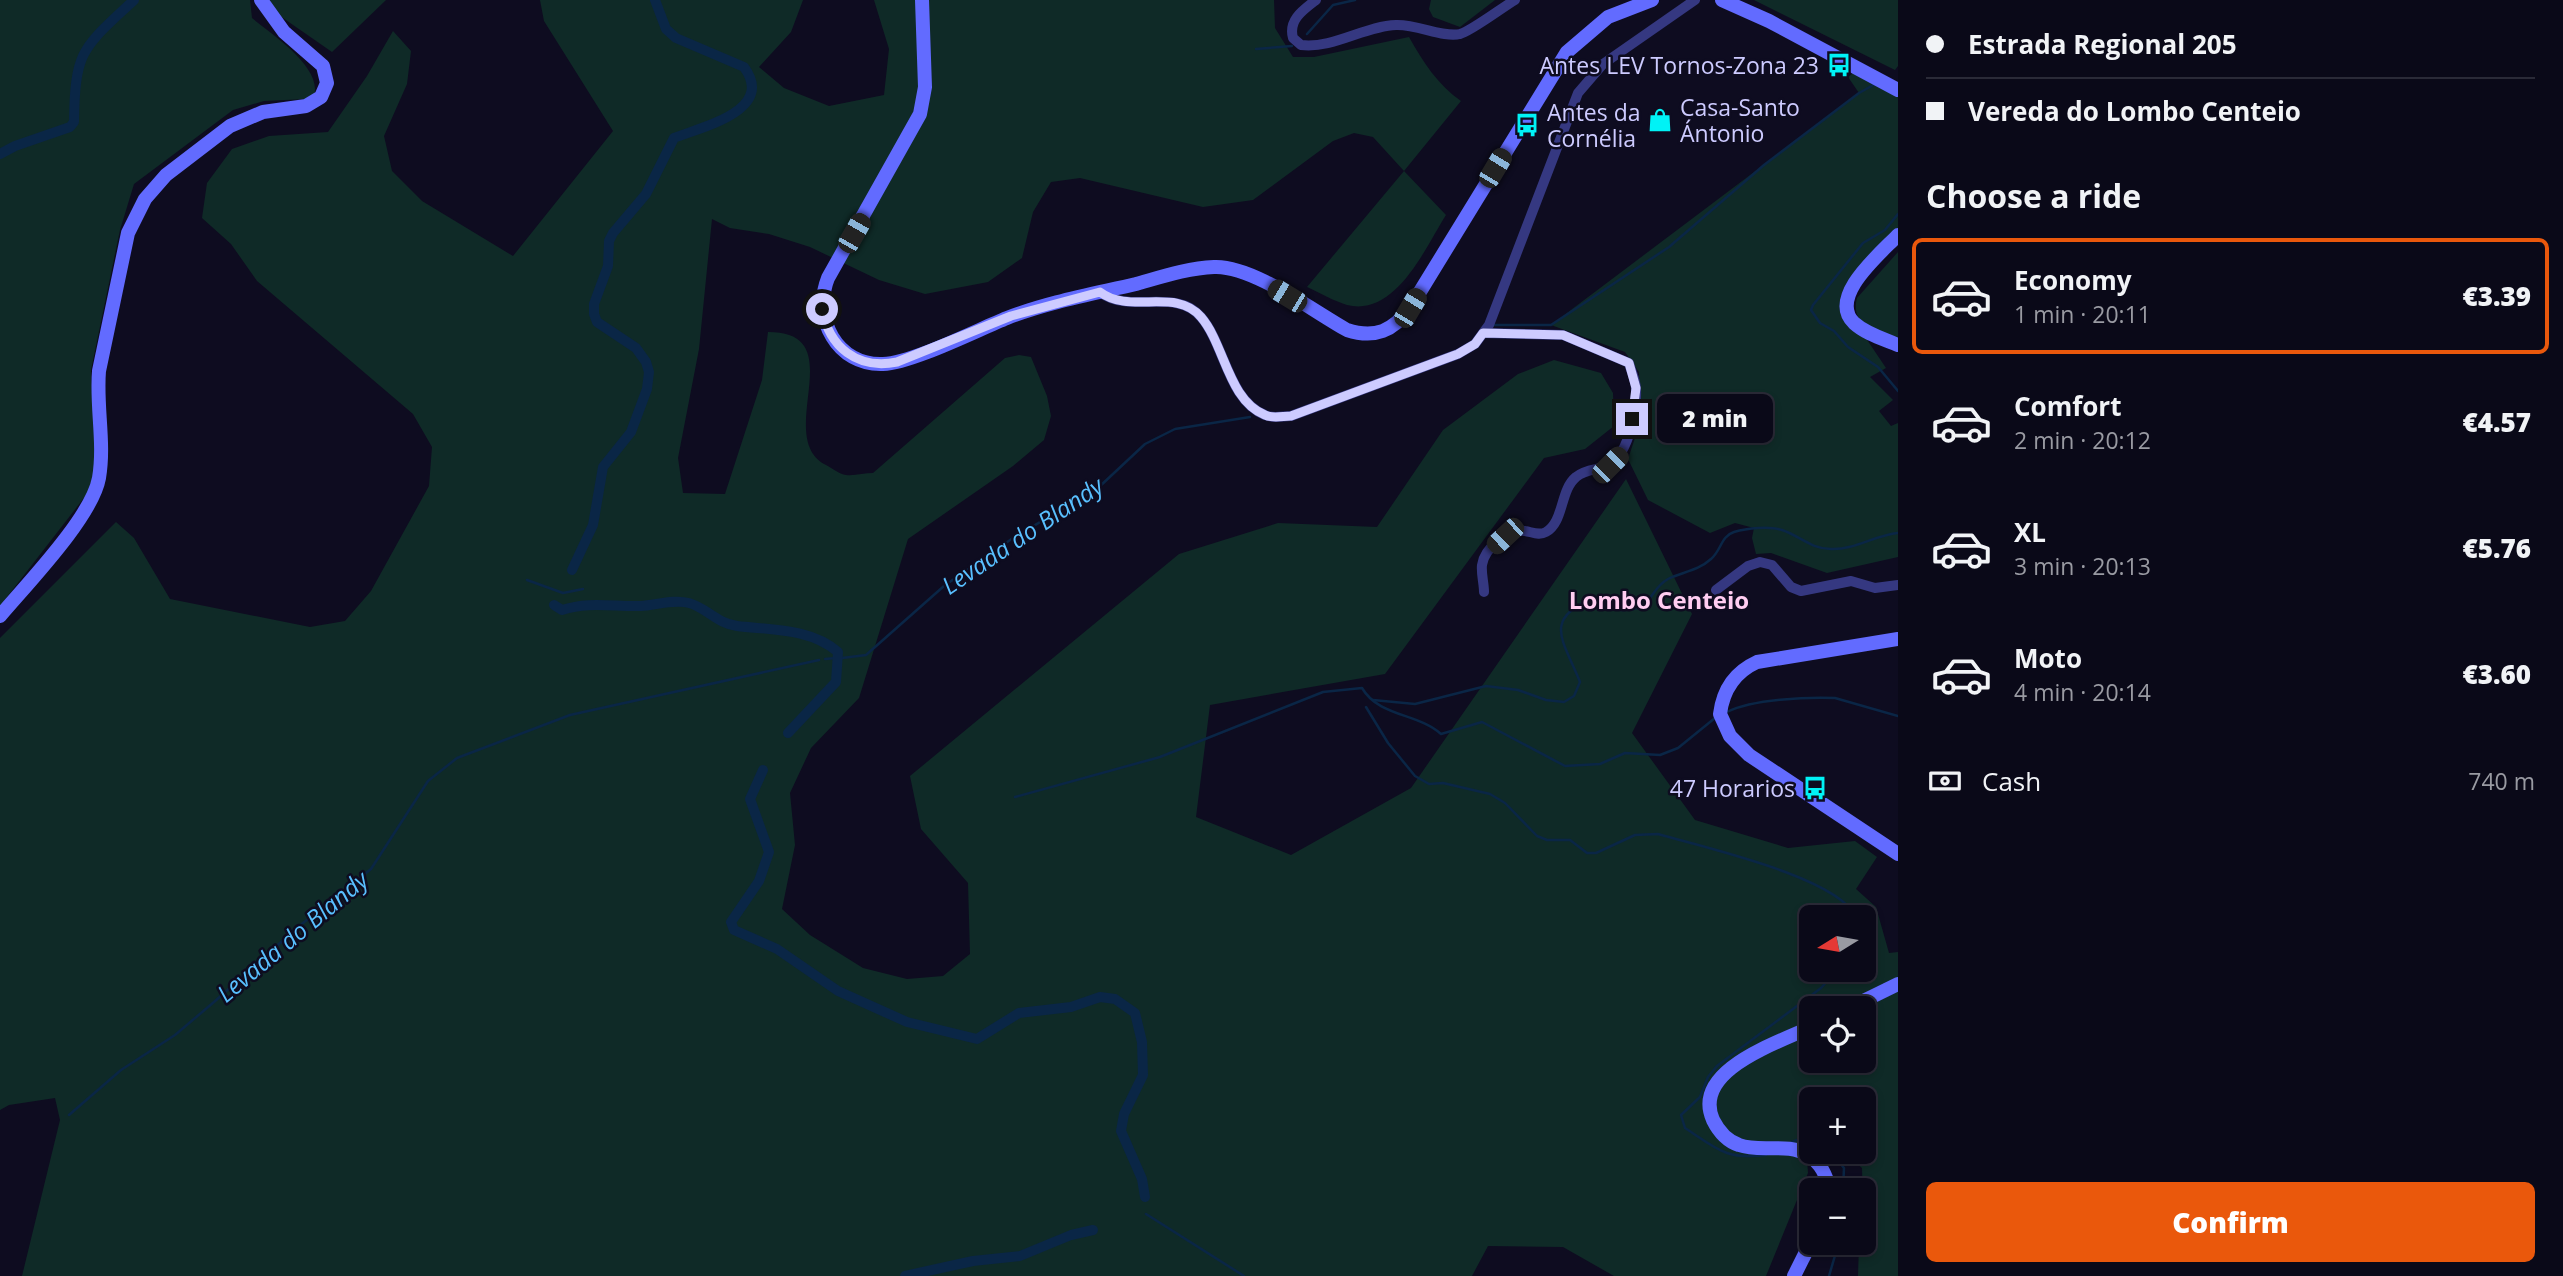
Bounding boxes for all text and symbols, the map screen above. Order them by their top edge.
text: Estrada Regional 205 [1968,26,2237,62]
place label: Antes LEV Tornos-Zona 23 [1539,49,1819,81]
bus stop icon: Antes LEV Tornos-Zona 23 [1825,51,1853,79]
place label: Casa-Santo Ántonio [1680,91,1800,149]
text: Vereda do Lombo Centeio [1968,93,2301,129]
place label: Antes da Cornélia [1547,96,1641,154]
shop icon: Casa-Santo Ántonio [1646,106,1674,134]
bus stop icon: Antes da Cornélia [1513,111,1541,139]
car [1476,145,1515,191]
text: Choose a ride [1926,174,2141,217]
car [835,210,874,256]
text: Economy [2014,262,2132,298]
icon: car [1930,265,1993,328]
car [1264,276,1311,316]
text: €3.39 [2463,278,2531,314]
car [1391,285,1430,331]
route start [806,293,838,325]
text: 1 min · 20:11 [2014,298,2151,330]
text: Comfort [2014,388,2121,424]
icon: car [1930,391,1993,454]
callout: 2 min [1656,394,1772,444]
text: 2 min [1682,402,1748,434]
route end [1616,403,1648,435]
text: €4.57 [2463,404,2531,440]
text: 2 min · 20:12 [2014,424,2151,456]
car [1588,443,1633,487]
water label: Levada do Blandy [935,468,1111,601]
car [1483,514,1528,558]
text: XL [2014,514,2046,550]
icon: car [1930,517,1993,580]
text: €5.76 [2463,530,2531,566]
text: 3 min · 20:13 [2014,550,2151,582]
district label: Lombo Centeio [1569,583,1749,616]
text: Moto [2014,640,2082,676]
icon: car [1930,643,1993,706]
text: €3.60 [2463,656,2531,692]
text: 4 min · 20:14 [2014,676,2151,708]
icon: cash [1926,762,1964,800]
text: Cash [1982,763,2041,799]
text: 740 m [2468,765,2535,797]
place label: 47 Horarios [1670,772,1795,804]
bus stop icon: 47 Horarios [1801,774,1829,802]
water label: Levada do Blandy [209,862,376,1009]
north arrow [1799,905,1876,982]
map controls [1799,905,1876,1255]
button: locate [1799,996,1876,1073]
button: + [1799,1087,1876,1164]
button: − [1799,1178,1876,1255]
button: Confirm [1926,1182,2535,1262]

